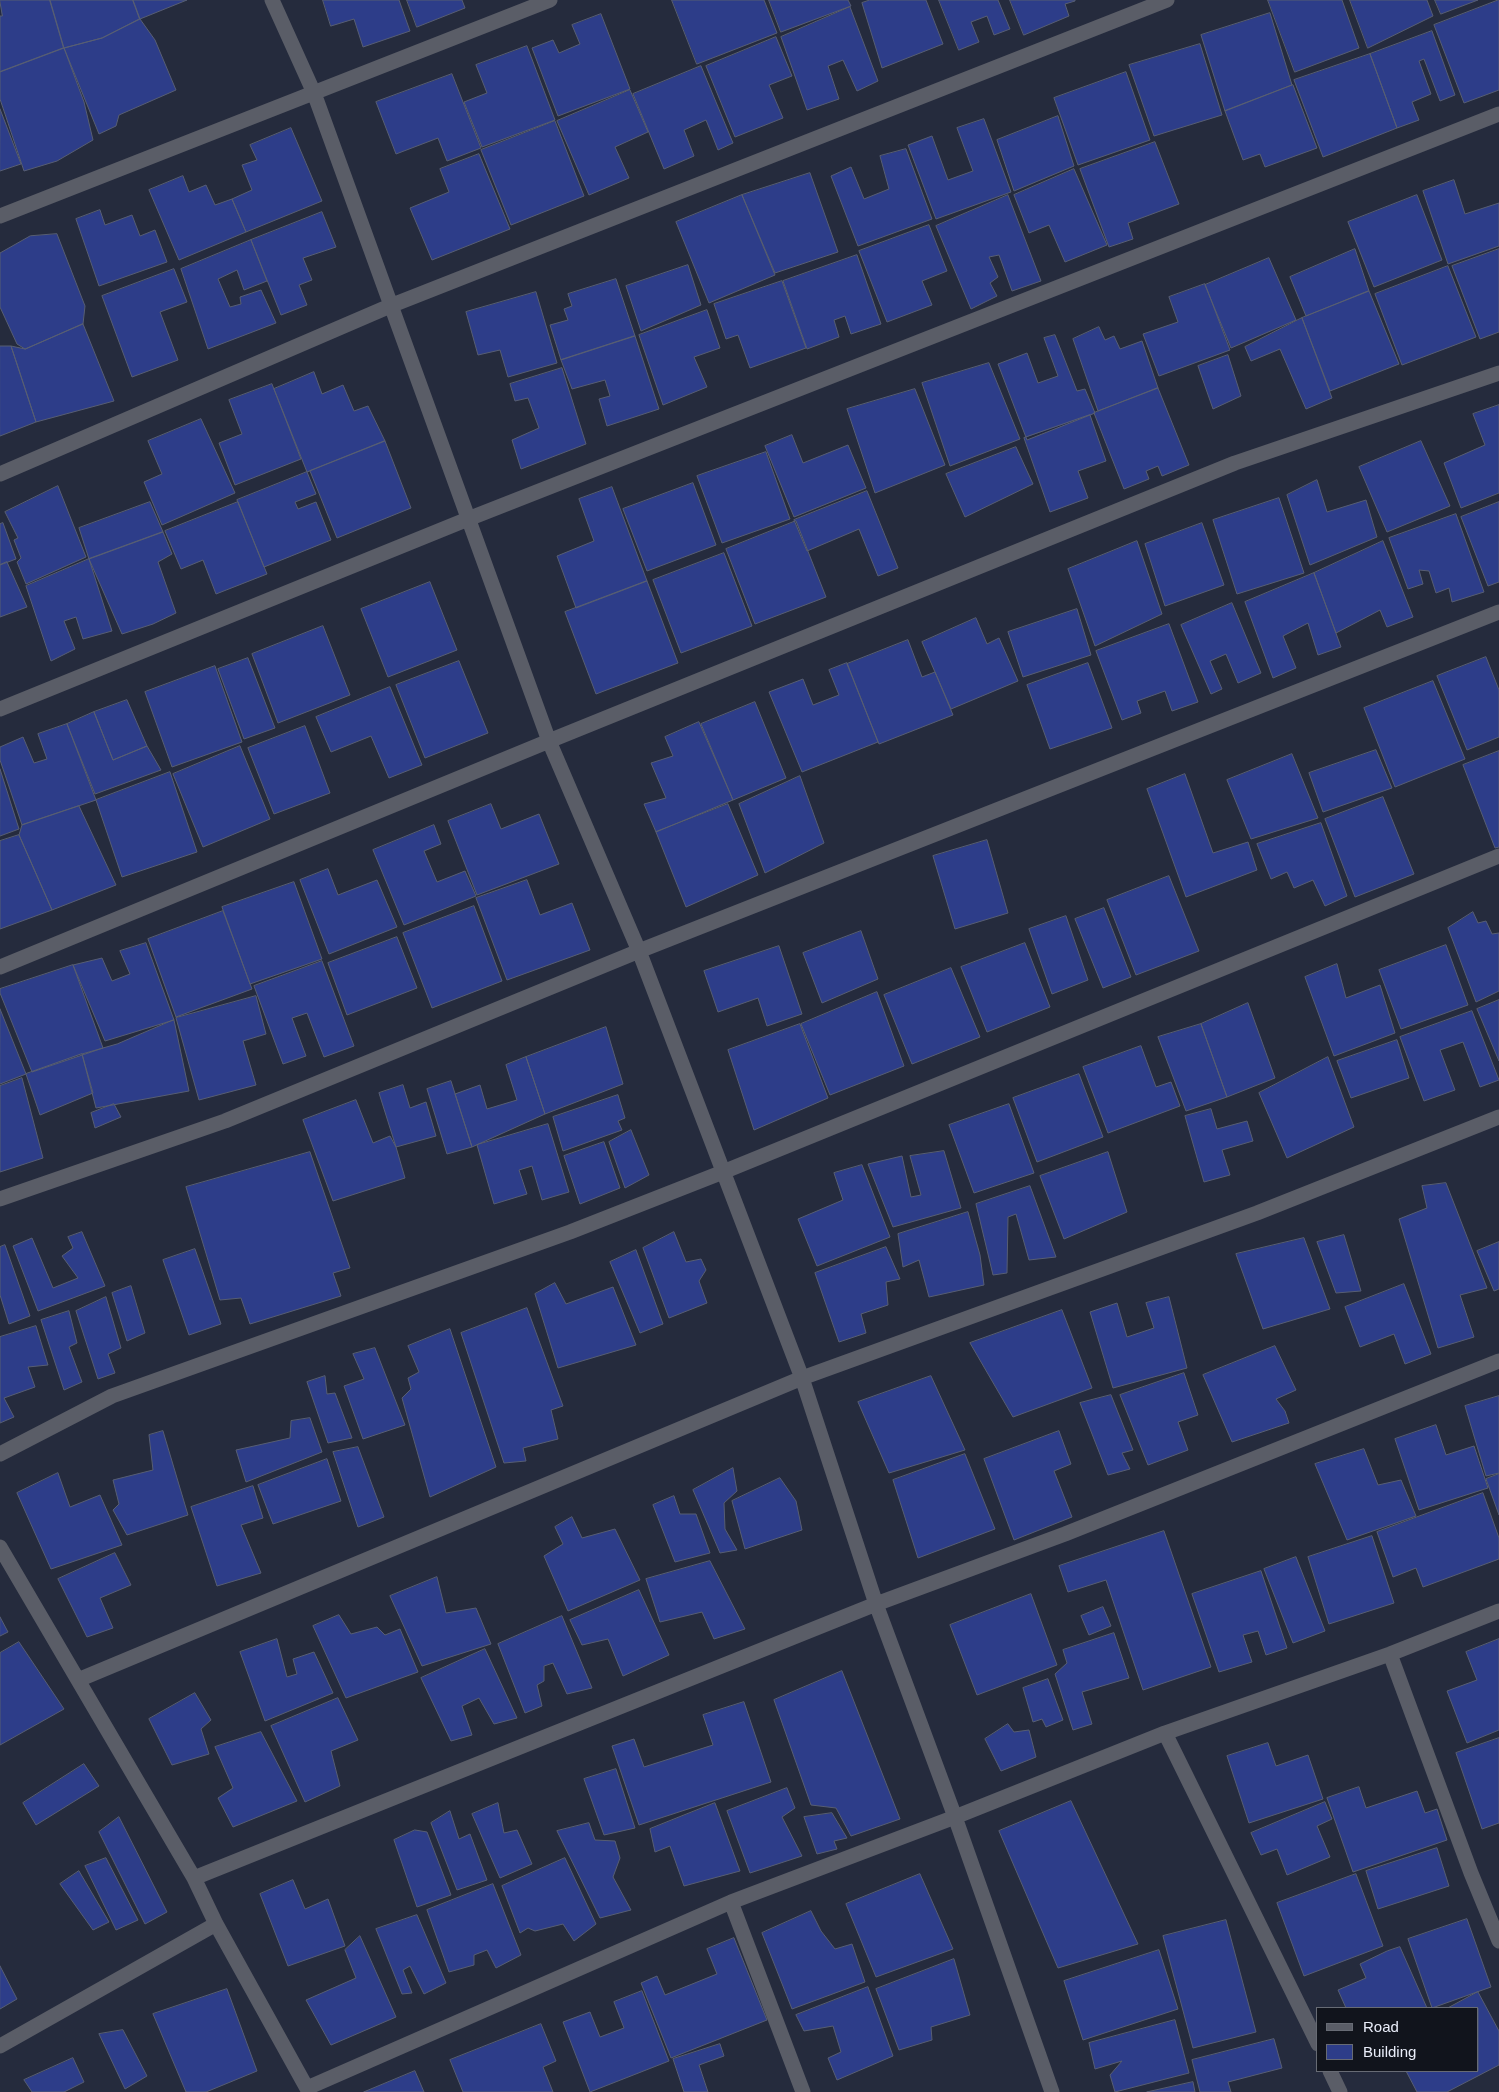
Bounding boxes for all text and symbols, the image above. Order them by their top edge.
legend [1316,2007,1479,2072]
text: Road [1363,2018,1399,2035]
text: Building [1363,2043,1416,2060]

